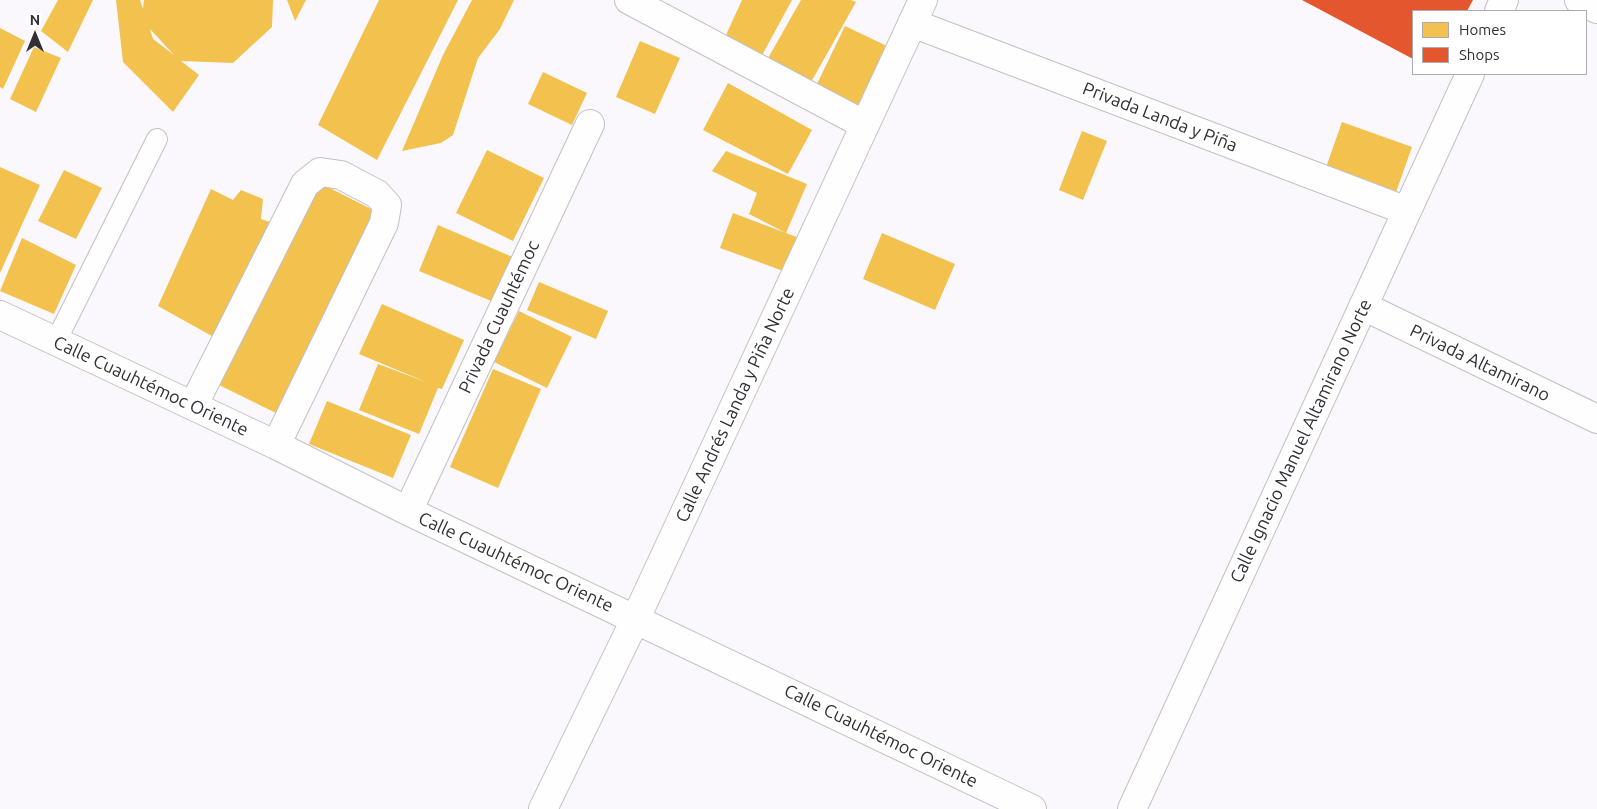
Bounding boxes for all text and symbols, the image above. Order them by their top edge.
north arrow [10,10,60,60]
legend [1412,10,1587,75]
text: N [30,12,40,28]
text: Homes [1459,21,1506,38]
text: Shops [1459,46,1500,63]
street label: Privada Landa y Piña [1080,78,1240,156]
street label: Privada Cuauhtémoc [454,237,544,397]
street label: Calle Andrés Landa y Piña Norte [671,284,799,526]
street label: Calle Ignacio Manuel Altamirano Norte [1226,296,1376,586]
street label: Privada Altamirano [1406,320,1554,406]
street label: Calle Cuauhtémoc Oriente [50,331,252,441]
street label: Calle Cuauhtémoc Oriente [415,507,617,617]
street label: Calle Cuauhtémoc Oriente [781,680,981,792]

